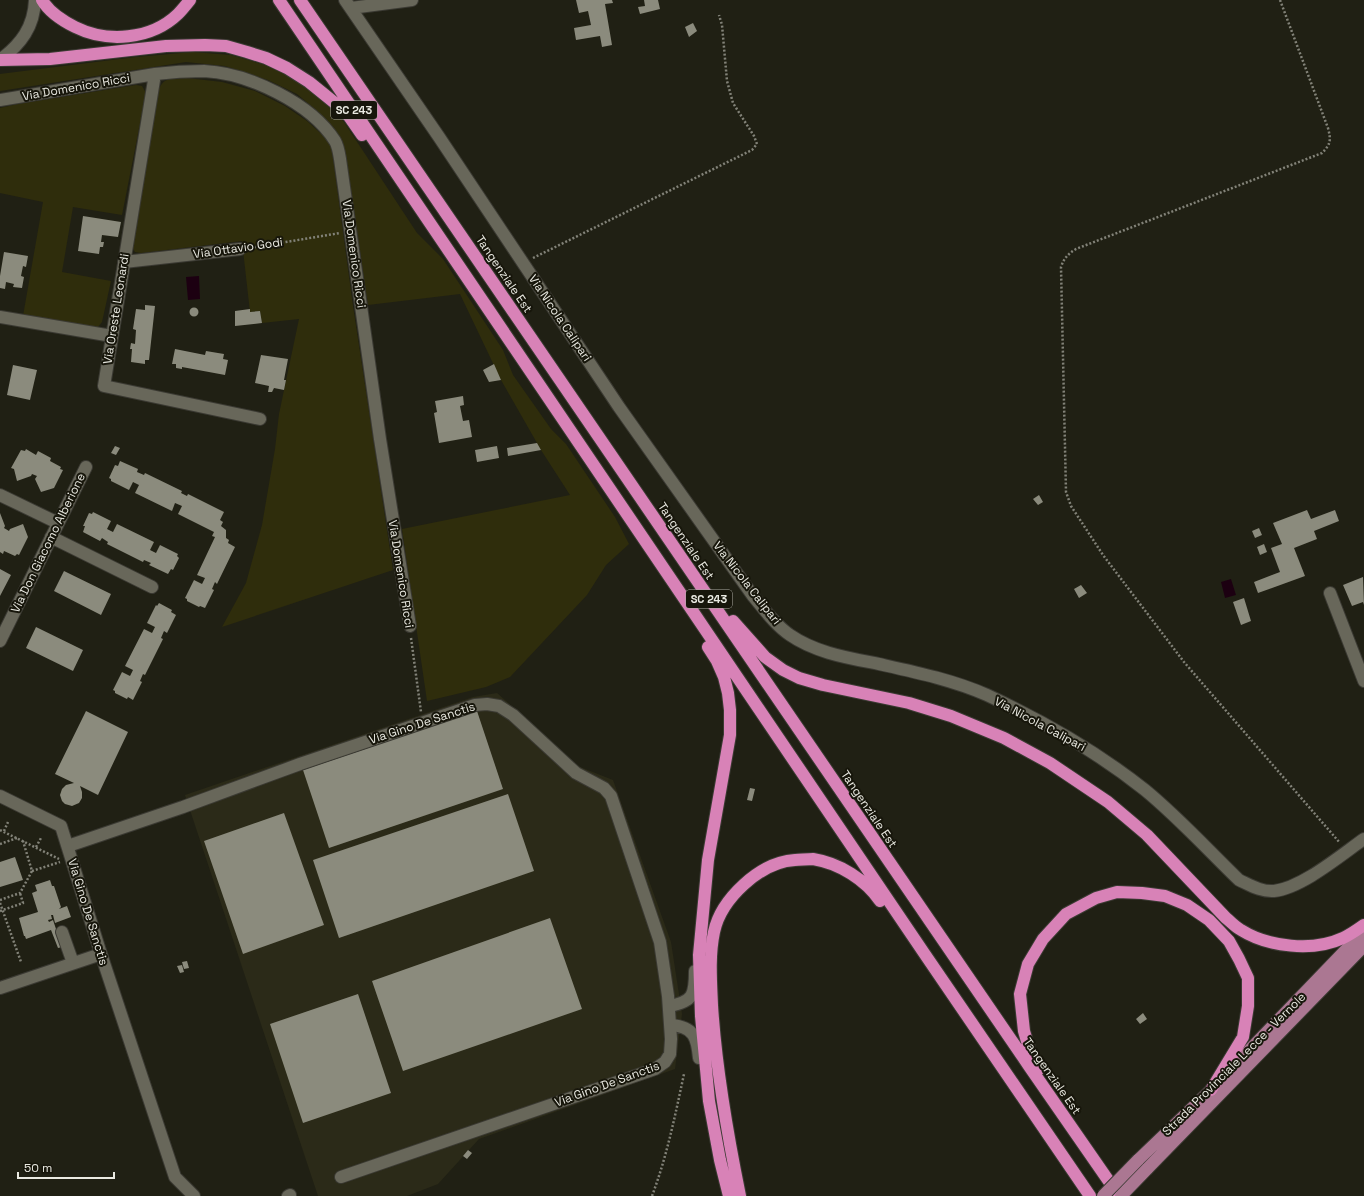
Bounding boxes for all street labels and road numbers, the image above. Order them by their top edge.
street label: Via Domenico Ricci [21,70,131,104]
road number: SC 243 [331,101,377,119]
street label: Via Domenico Ricci [338,199,370,309]
street label: Tangenziale Est [472,232,536,316]
street label: Via Ottavio Godi [192,234,284,262]
street label: Via Oreste Leonardi [99,253,133,365]
street label: Via Nicola Calipari [525,272,595,365]
street label: Via Don Giacomo Alberione [7,470,89,616]
street label: Tangenziale Est [654,499,718,583]
street label: Via Domenico Ricci [385,519,417,629]
street label: Via Nicola Calipari [709,538,785,628]
road number: SC 243 [686,590,732,608]
street label: Via Nicola Calipari [991,693,1089,755]
street label: Via Gino De Sanctis [367,698,477,748]
street label: Tangenziale Est [837,767,901,851]
street label: Via Gino De Sanctis [64,857,112,967]
street label: Strada Provinciale Lecce - Vernole [1159,989,1309,1139]
street label: Tangenziale Est [1020,1034,1084,1118]
street label: Via Gino De Sanctis [552,1058,662,1110]

